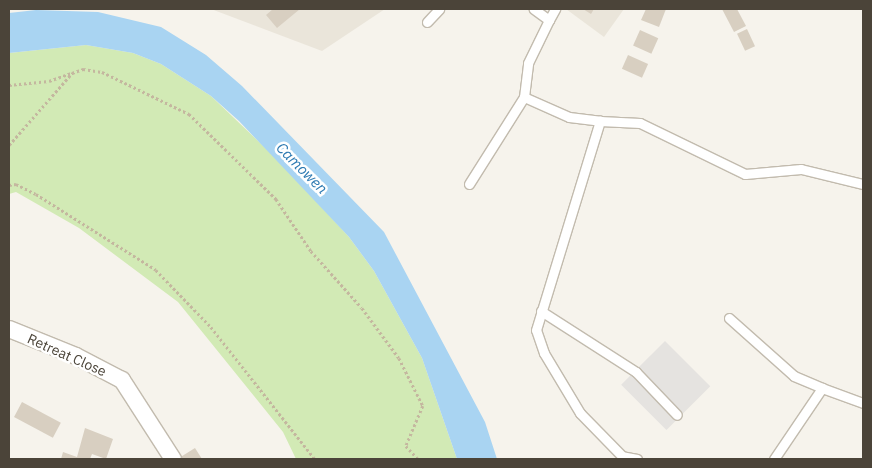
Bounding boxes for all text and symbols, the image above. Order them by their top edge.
water label: Camowen [273,139,331,197]
street label: Retreat Close [25,330,109,380]

